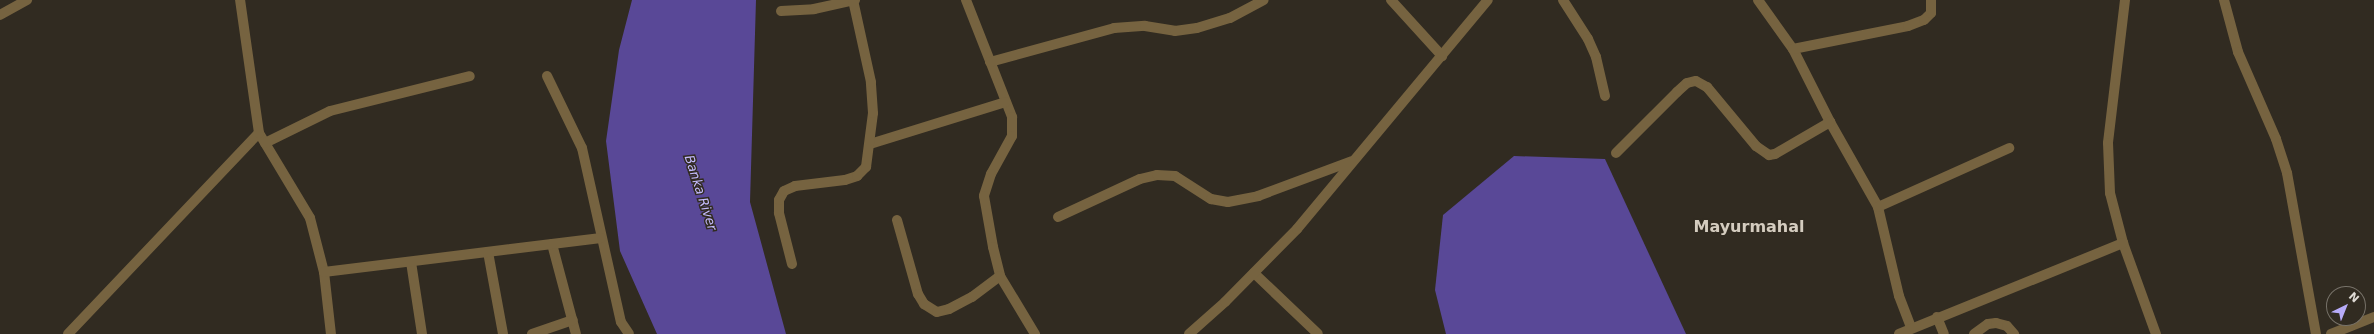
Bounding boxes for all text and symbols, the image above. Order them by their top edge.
water label: Banka River [680,153,720,233]
district label: Mayurmahal [1693,217,1805,237]
north arrow [2326,286,2366,326]
text: N [2346,290,2362,305]

